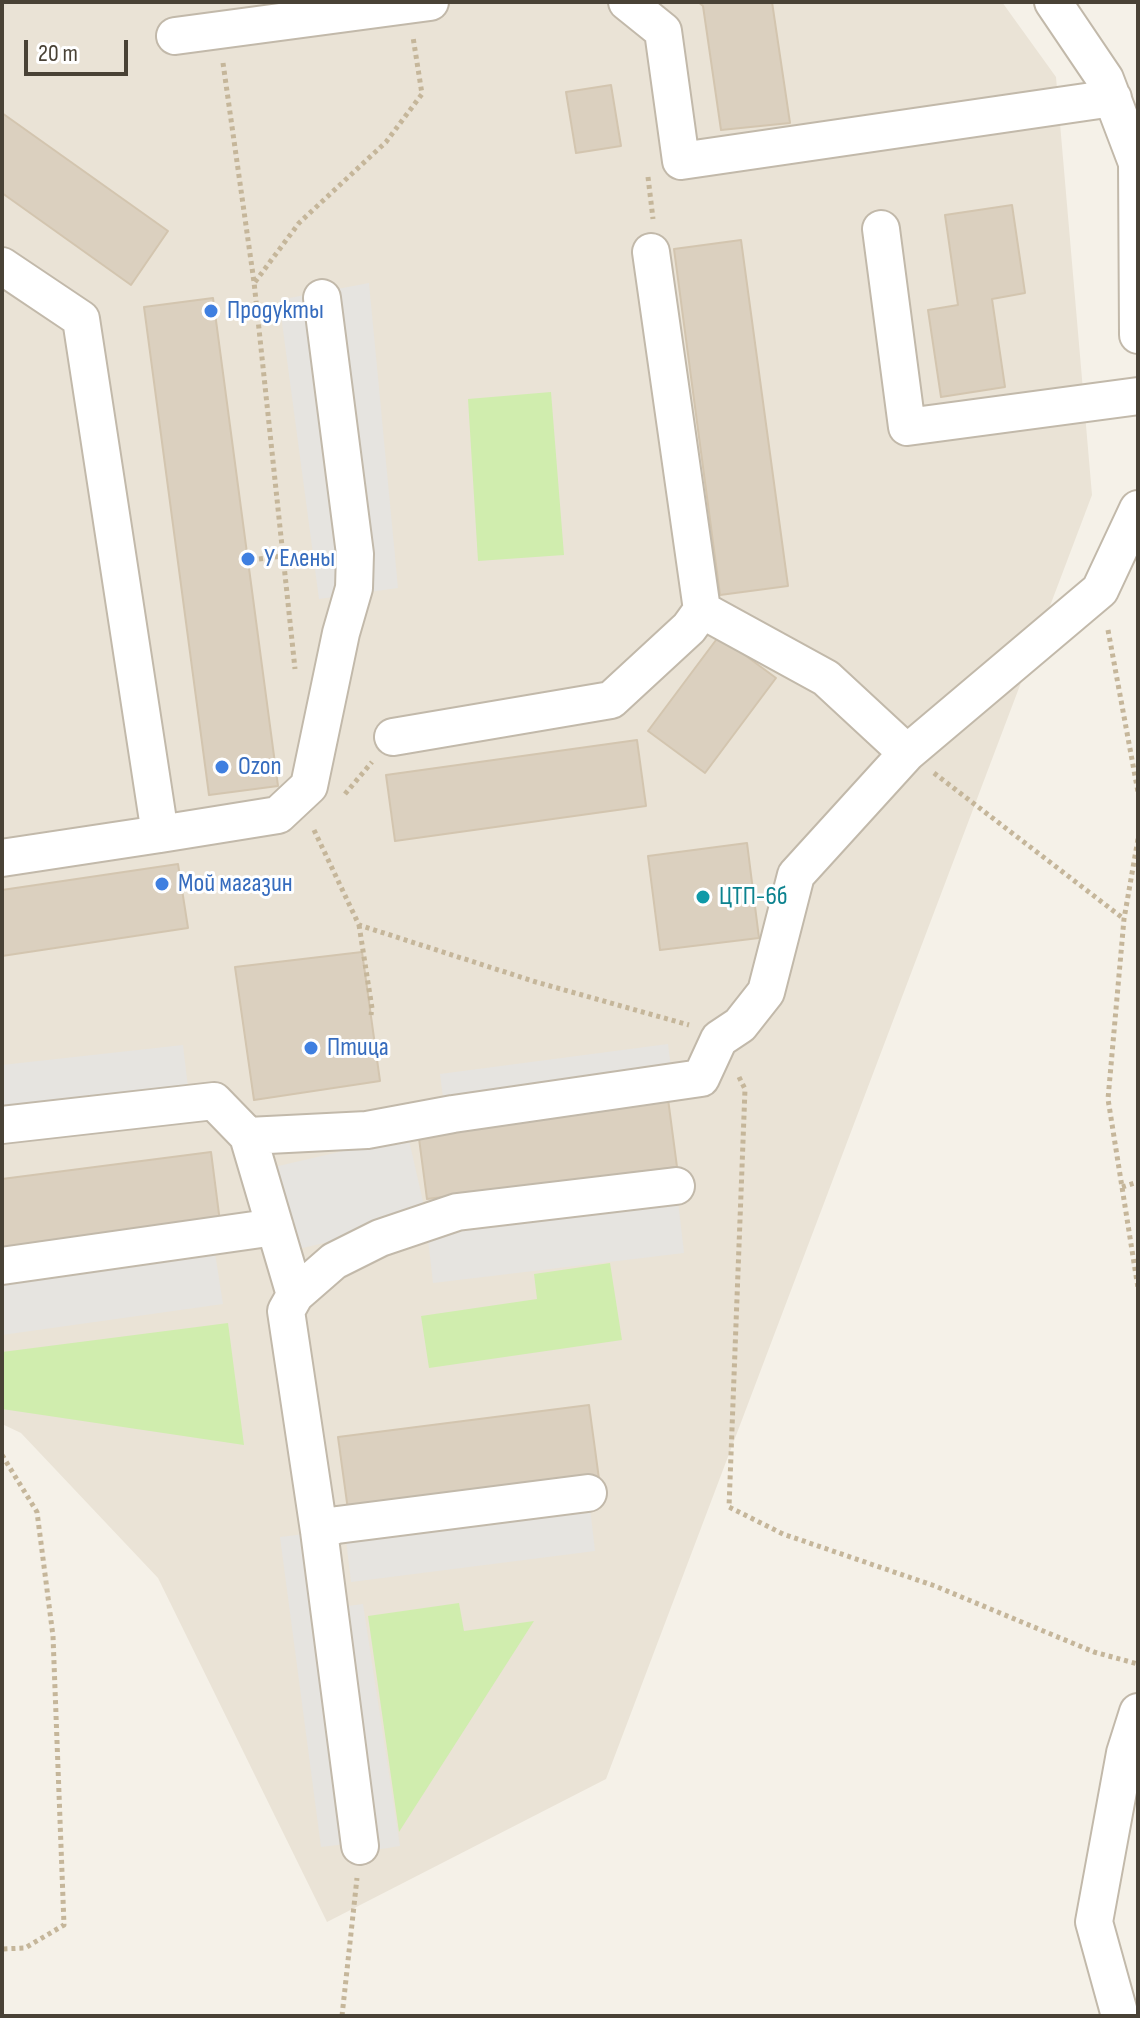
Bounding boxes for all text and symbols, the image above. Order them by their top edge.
scale bar [28,24,132,74]
text: 20 m [38,39,78,68]
place label: Продукты [227,295,324,327]
marker: Продукты [202,302,220,320]
place label: У Елены [264,543,335,575]
marker: У Елены [239,550,257,568]
place label: Ozon [238,751,282,783]
marker: Ozon [213,758,231,776]
place label: Мой магазин [178,868,293,900]
marker: Мой магазин [153,875,171,893]
place label: ЦТП-6б [719,881,788,913]
marker: ЦТП-6б [694,888,712,906]
place label: Птица [327,1032,389,1064]
marker: Птица [302,1039,320,1057]

